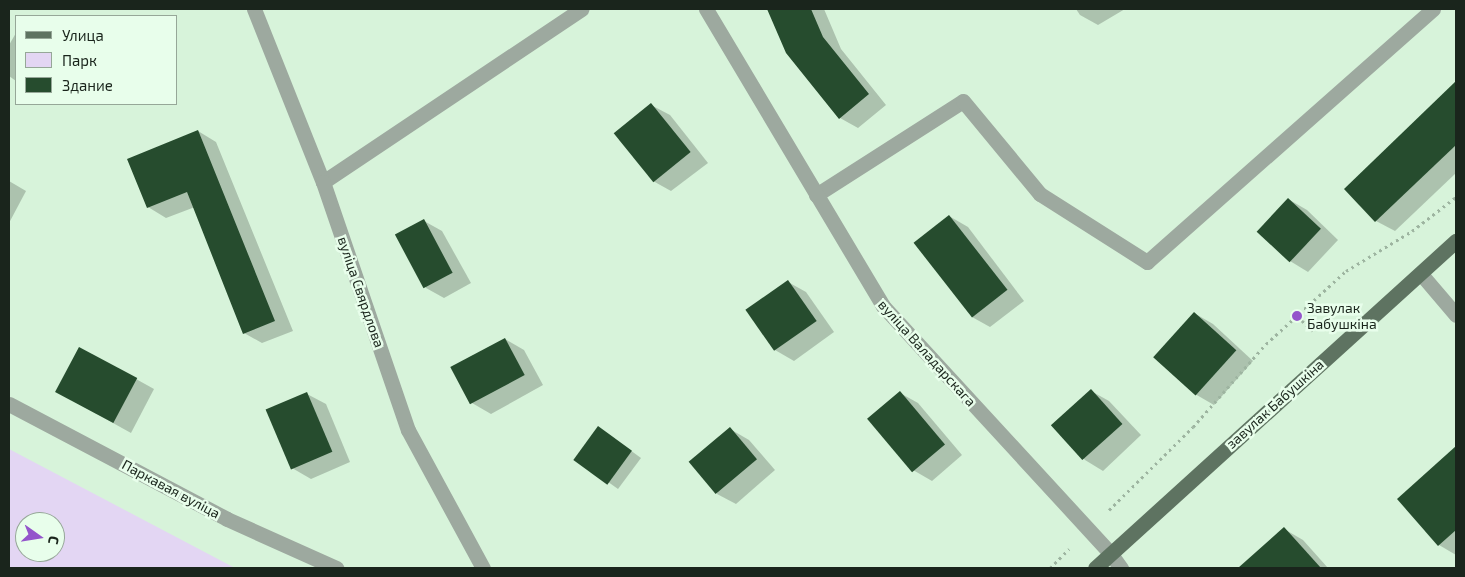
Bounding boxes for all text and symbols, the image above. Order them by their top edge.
legend [15,15,178,105]
text: Улица [62,26,104,44]
text: Парк [62,51,97,69]
text: Здание [62,76,113,94]
street label: вуліца Свярдлова [334,234,388,350]
street label: вуліца Валадарскага [875,296,979,410]
place label: Завулак Бабушкіна [1307,300,1377,332]
marker: Завулак Бабушкіна [1291,310,1303,322]
street label: завулак Бабушкіна [1223,356,1327,452]
street label: Паркавая вуліца [119,456,223,522]
north arrow [15,512,65,562]
text: С [45,534,63,546]

